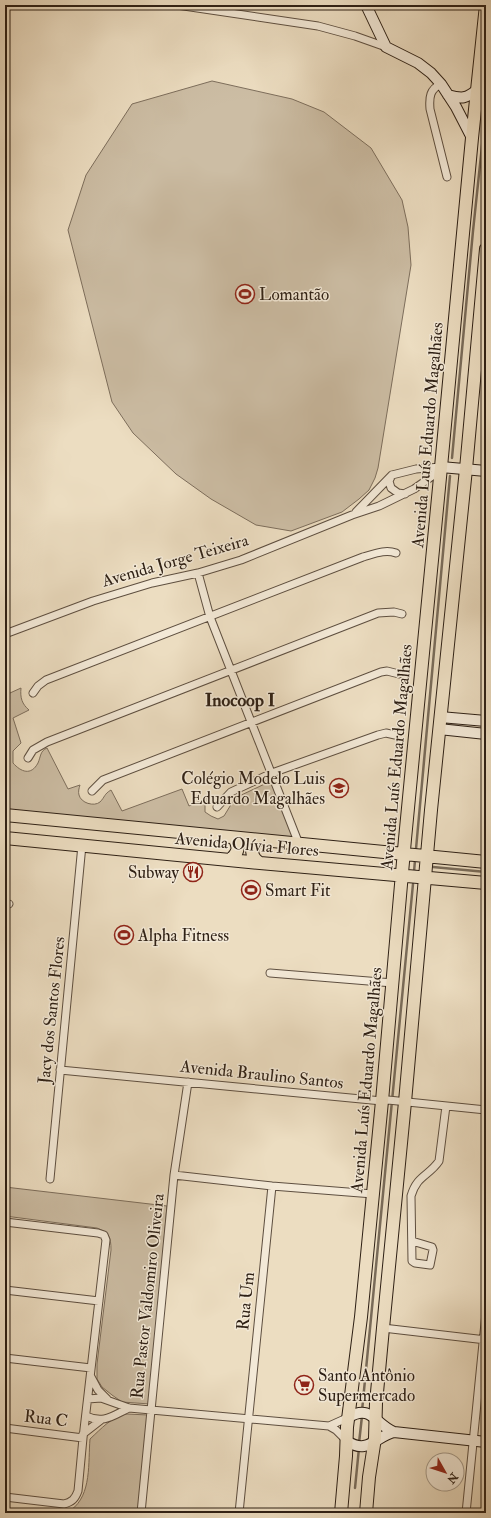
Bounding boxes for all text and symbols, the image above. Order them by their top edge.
sports icon: Lomantão [234,283,256,305]
place label: Lomantão [259,284,329,305]
street label: Avenida Luís Eduardo Magalhães [407,321,448,550]
street label: Avenida Jorge Teixeira [99,529,252,593]
street label: Avenida Luís Eduardo Magalhães [376,643,417,872]
district label: Inocoop I [205,689,275,712]
place label: Colégio Modelo Luis Eduardo Magalhães [181,768,325,809]
school or university icon: Colégio Modelo Luis Eduardo Magalhães [328,777,350,799]
street label: Avenida Olívia Flores [173,828,320,861]
restaurant icon: Subway [182,861,204,883]
place label: Subway [128,862,180,884]
sports icon: Smart Fit [240,879,262,901]
place label: Smart Fit [265,880,331,901]
sports icon: Alpha Fitness [113,924,135,946]
place label: Alpha Fitness [137,925,229,947]
street label: Jacy dos Santos Flores [33,935,71,1086]
street label: Avenida Luís Eduardo Magalhães [346,966,387,1195]
street label: Avenida Braulino Santos [178,1055,345,1094]
street label: Rua Pastor Valdomiro Oliveira [126,1191,169,1400]
street label: Rua Um [232,1271,259,1331]
place label: Santo Antônio Supermercado [318,1365,415,1407]
supermarket icon: Santo Antônio Supermercado [293,1374,315,1396]
street label: Rua C [23,1405,69,1432]
north arrow [425,1452,465,1492]
text: N [444,1469,461,1487]

